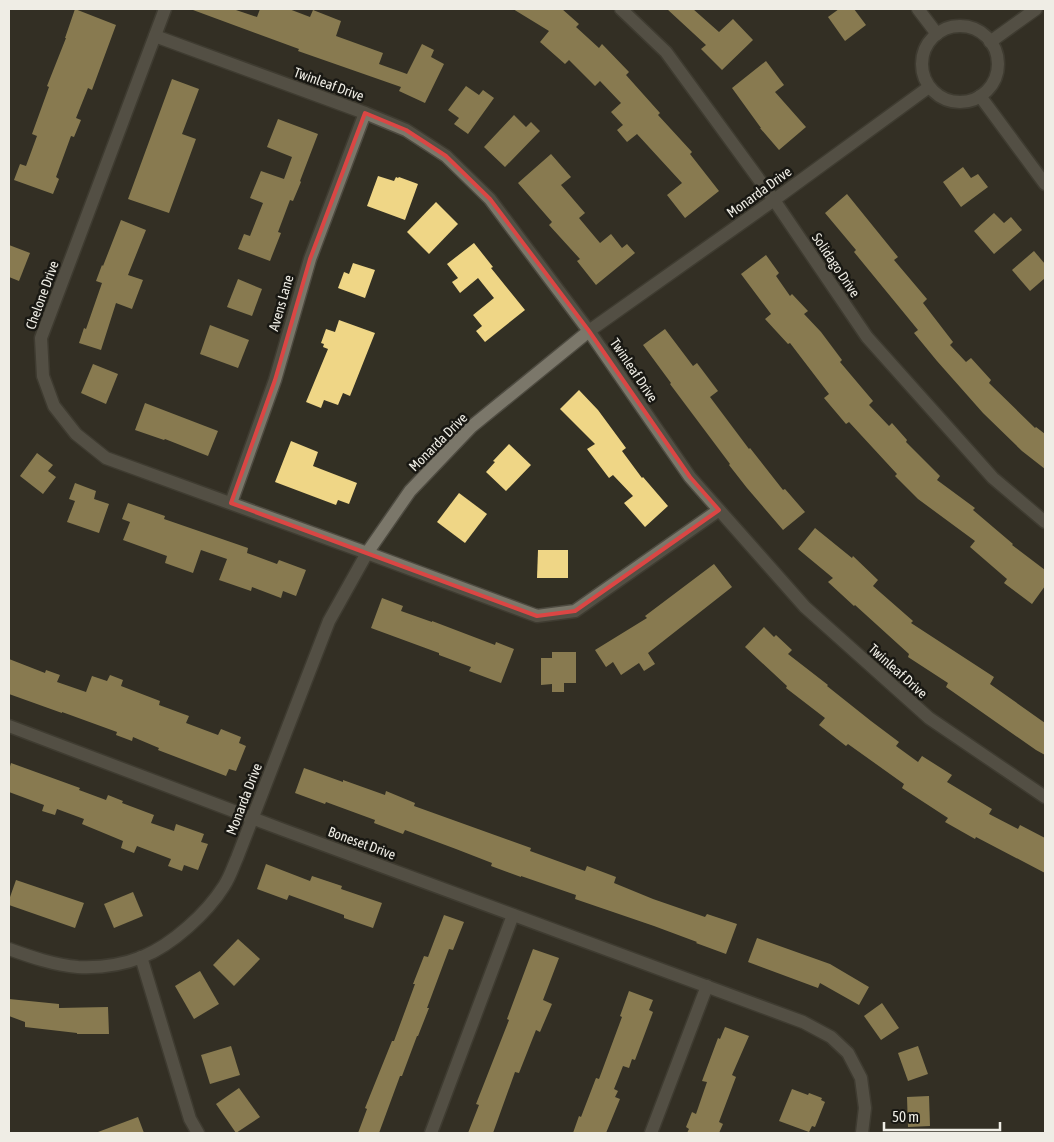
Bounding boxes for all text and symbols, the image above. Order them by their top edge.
street label: Twinleaf Drive [292,64,366,104]
street label: Monarda Drive [724,163,794,221]
street label: Solidago Drive [809,230,863,300]
street label: Chelone Drive [22,259,62,331]
street label: Avens Lane [265,273,297,333]
street label: Twinleaf Drive [607,335,661,405]
street label: Monarda Drive [406,410,470,474]
street label: Twinleaf Drive [865,641,931,701]
street label: Monarda Drive [223,761,265,837]
street label: Boneset Drive [326,823,398,863]
scale bar [884,1100,1000,1132]
text: 50 m [892,1108,919,1125]

